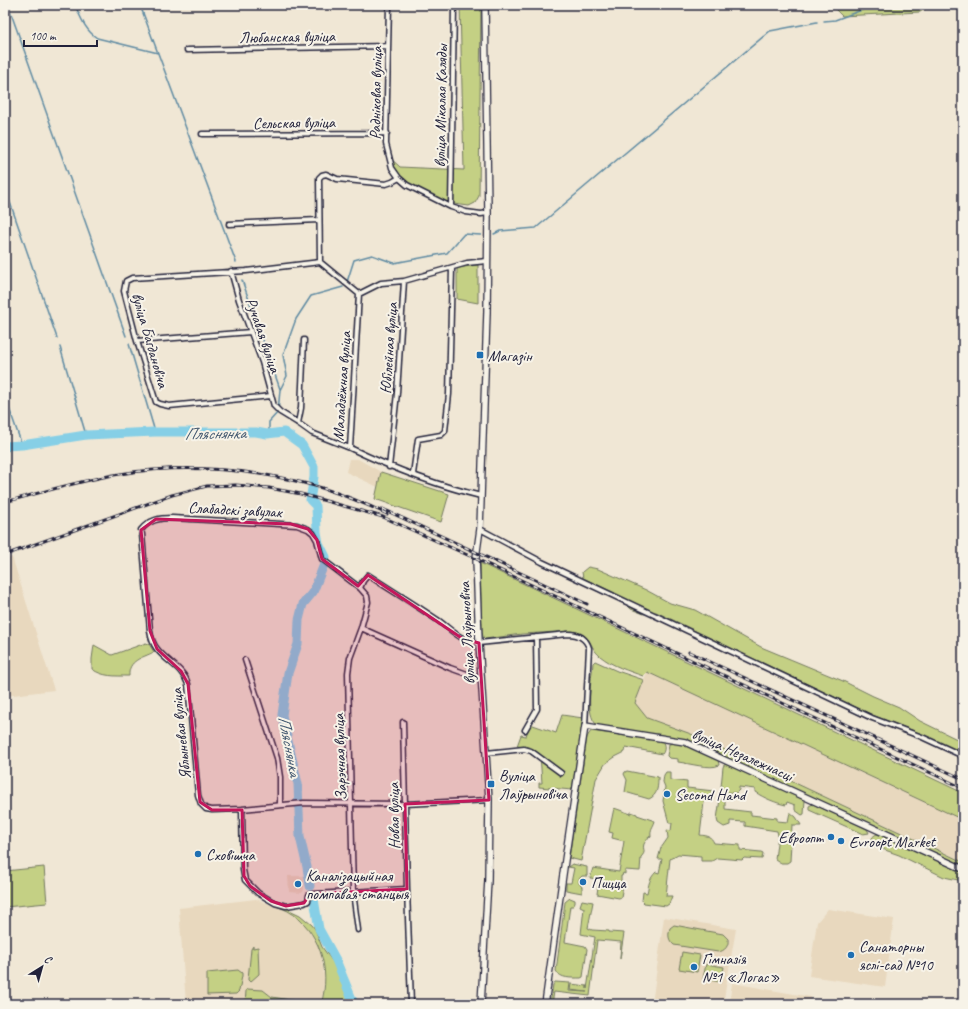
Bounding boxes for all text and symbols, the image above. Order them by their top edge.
scale bar [24,22,97,48]
street label: Любанская вуліца [239,26,336,48]
text: 100 m [30,28,57,44]
street label: вуліца Мікалая Каляды [430,43,452,168]
street label: Радніковая вуліца [365,45,387,140]
street label: Сельская вуліца [253,112,336,134]
street label: вуліца Багдановіча [127,290,173,391]
street label: Ручавая вуліца [241,295,286,376]
street label: Юбілейная вуліца [376,301,402,394]
street label: Маладзёжная вуліца [328,330,356,441]
place label: Магазін [488,346,533,366]
marker: Магазін [475,350,485,360]
water label: Пляснянка [184,422,248,445]
street label: Слабадскі завулак [188,498,284,523]
street label: вуліца Лаўрыновіча [454,580,480,685]
street label: Яблыневая вуліца [166,686,196,780]
street label: Зарэчная вуліца [328,712,352,801]
water label: Пляснянка [273,714,306,780]
street label: вуліца Незалежнасці [689,724,798,787]
place label: Вуліца Лаўрыновіча [499,766,568,804]
marker: Вуліца Лаўрыновіча [486,779,496,789]
street label: Новая вуліца [383,781,405,850]
place label: Second Hand [675,785,748,805]
marker: Second Hand [662,789,672,799]
place label: Евроопт [778,828,825,848]
marker: Евроопт [826,832,836,842]
place label: Evroopt Market [849,832,937,852]
marker: Evroopt Market [836,836,846,846]
place label: Сховішча [206,845,256,865]
marker: Сховішча [193,849,203,859]
place label: Каналізацыйная помпавая станцыя [306,866,410,904]
place label: Пицца [591,873,627,893]
marker: Пицца [578,877,588,887]
marker: Каналізацыйная помпавая станцыя [293,879,303,889]
place label: Санаторны яслі-сад №10 [859,937,934,975]
north arrow [22,947,62,987]
place label: Гімназія №1 «Логас» [702,949,780,987]
marker: Санаторны яслі-сад №10 [846,950,856,960]
text: С [42,952,56,967]
marker: Гімназія №1 «Логас» [689,962,699,972]

